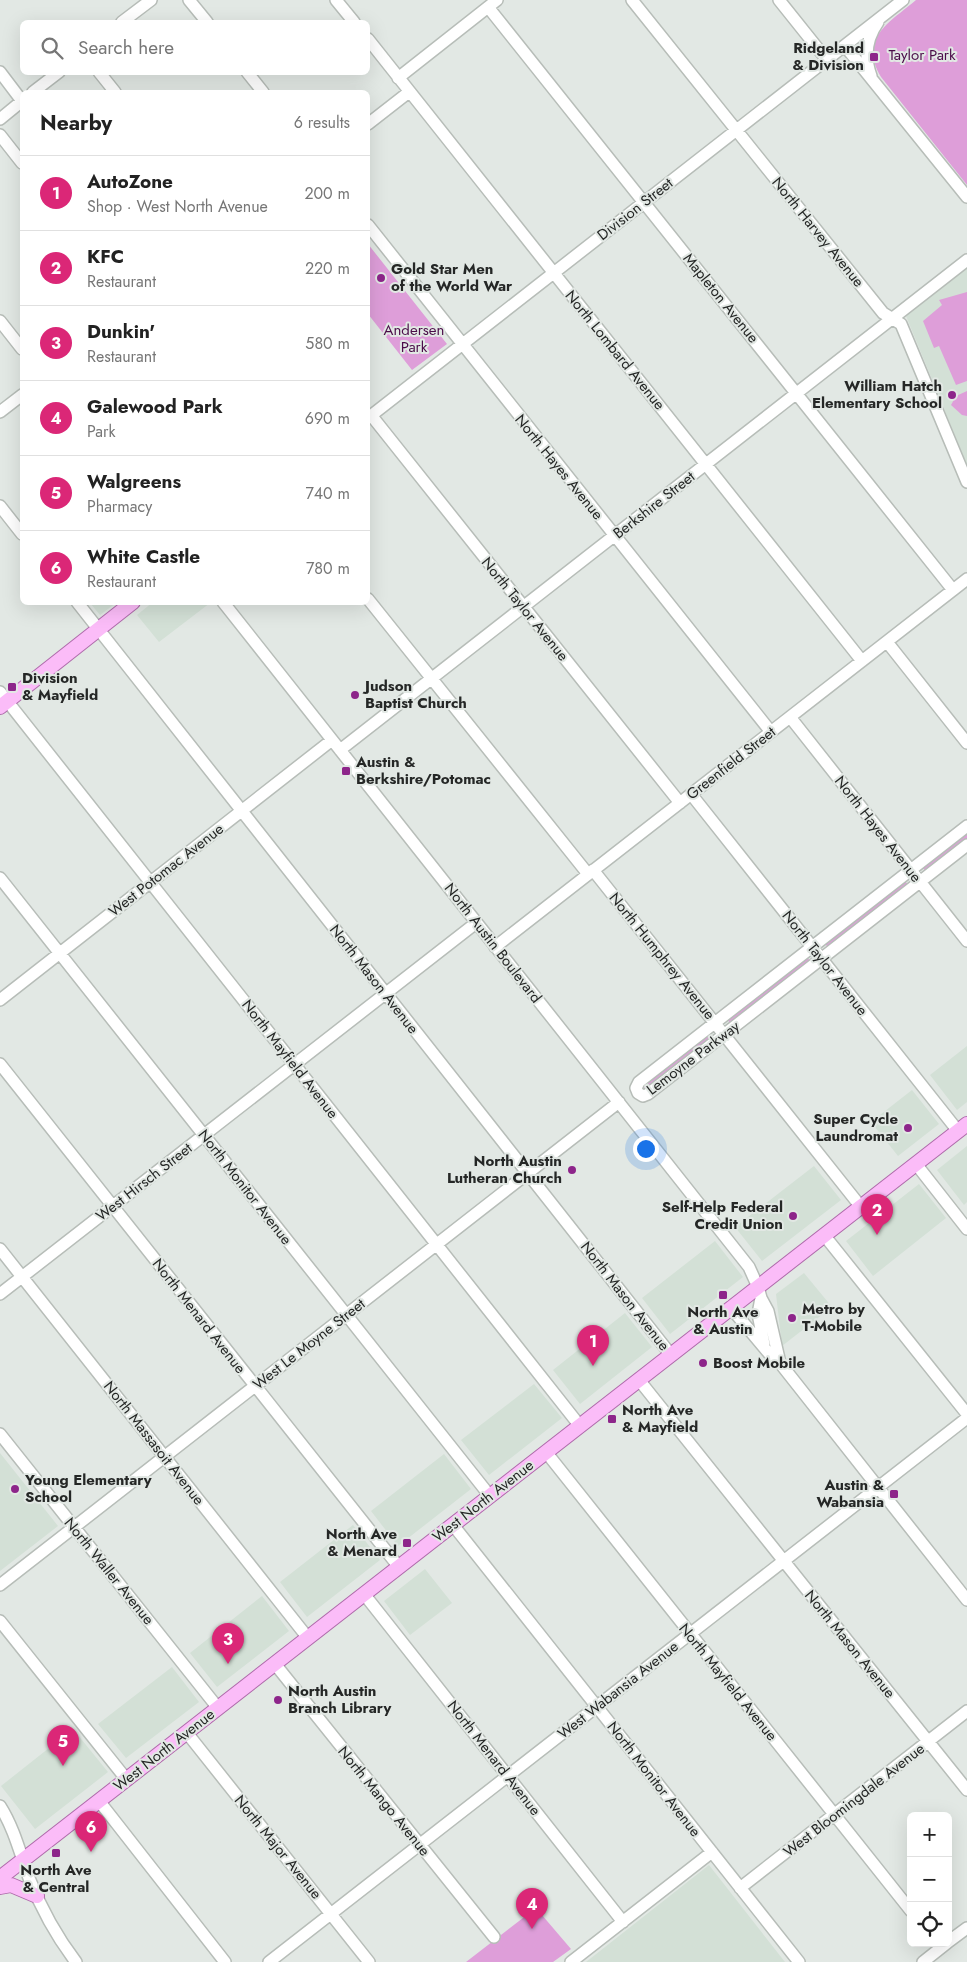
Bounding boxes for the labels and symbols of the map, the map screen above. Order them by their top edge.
place label: Ridgeland & Division [793,37,864,76]
park label: Taylor Park [888,44,956,66]
marker: Ridgeland & Division [868,51,880,63]
street label: Division Street [592,172,678,246]
street label: North Harvey Avenue [767,172,870,292]
street label: Mapleton Avenue [678,248,764,348]
place label: Gold Star Men of the World War [391,258,513,297]
marker: Gold Star Men of the World War [375,272,387,284]
street label: North Lombard Avenue [560,285,670,415]
park label: Andersen Park [384,319,444,358]
place label: William Hatch Elementary School [812,375,942,414]
marker: William Hatch Elementary School [946,389,958,401]
street label: North Hayes Avenue [509,409,609,525]
street label: Berkshire Street [608,466,700,544]
street label: North Taylor Avenue [476,552,574,666]
place label: Division & Mayfield [22,667,98,706]
place label: Judson Baptist Church [362,675,467,714]
marker: Division & Mayfield [6,681,18,693]
marker: Judson Baptist Church [349,689,361,701]
street label: Greenfield Street [682,721,781,805]
place label: Austin & Berkshire/Potomac [355,751,491,790]
marker: Austin & Berkshire/Potomac [340,765,352,777]
street label: North Hayes Avenue [829,771,927,887]
street label: West Potomac Avenue [104,818,228,922]
street label: North Austin Boulevard [439,878,547,1008]
street label: North Humphrey Avenue [604,888,720,1024]
street label: North Taylor Avenue [777,906,873,1020]
street label: North Mason Avenue [324,920,424,1039]
street label: North Mayfield Avenue [236,995,344,1123]
street label: Lemoyne Parkway [642,1015,745,1100]
place label: Super Cycle Laundromat [813,1108,898,1147]
marker: Super Cycle Laundromat [902,1122,914,1134]
street label: North Monitor Avenue [193,1125,297,1250]
your location [633,1136,659,1162]
street label: West Hirsch Street [91,1137,197,1227]
place label: North Austin Lutheran Church [447,1150,562,1189]
marker: North Austin Lutheran Church [566,1164,578,1176]
pin: 2 [861,1194,893,1235]
place label: Self-Help Federal Credit Union [662,1196,783,1235]
marker: Self-Help Federal Credit Union [787,1210,799,1222]
street label: North Mason Avenue [575,1237,675,1356]
street label: North Menard Avenue [147,1254,251,1378]
marker: North Ave & Austin [717,1289,729,1301]
street label: West Le Moyne Street [248,1293,370,1395]
place label: Metro by T-Mobile [802,1298,865,1337]
place label: North Ave & Austin [687,1301,759,1340]
marker: Metro by T-Mobile [786,1312,798,1324]
pin: 1 [577,1325,609,1366]
place label: Boost Mobile [713,1352,805,1374]
marker: Boost Mobile [697,1357,709,1369]
street label: North Massasoit Avenue [98,1376,210,1510]
place label: North Ave & Mayfield [622,1399,698,1438]
marker: North Ave & Mayfield [606,1413,618,1425]
street label: West North Avenue [428,1454,539,1548]
place label: Young Elementary School [24,1469,152,1508]
place label: Austin & Wabansia [816,1474,885,1513]
marker: Young Elementary School [9,1483,21,1495]
marker: Austin & Wabansia [888,1488,900,1500]
street label: North Waller Avenue [59,1513,159,1630]
place label: North Ave & Menard [326,1523,397,1562]
marker: North Ave & Menard [401,1537,413,1549]
street label: North Mason Avenue [799,1585,901,1703]
street label: North Mayfield Avenue [674,1618,783,1746]
pin: 3 [212,1623,244,1664]
street label: West Wabansia Avenue [553,1636,683,1744]
place label: North Austin Branch Library [288,1680,391,1719]
marker: North Austin Branch Library [272,1694,284,1706]
street label: North Menard Avenue [442,1696,546,1820]
street label: West North Avenue [109,1703,220,1797]
street label: North Monitor Avenue [602,1717,706,1842]
pin: 5 [47,1725,79,1766]
street label: West Bloomingdale Avenue [779,1738,930,1862]
street label: North Mango Avenue [333,1741,436,1861]
street label: North Major Avenue [229,1790,327,1904]
pin: 6 [75,1811,107,1852]
marker: North Ave & Central [50,1847,62,1859]
place label: North Ave & Central [20,1859,92,1898]
pin: 4 [516,1888,548,1929]

